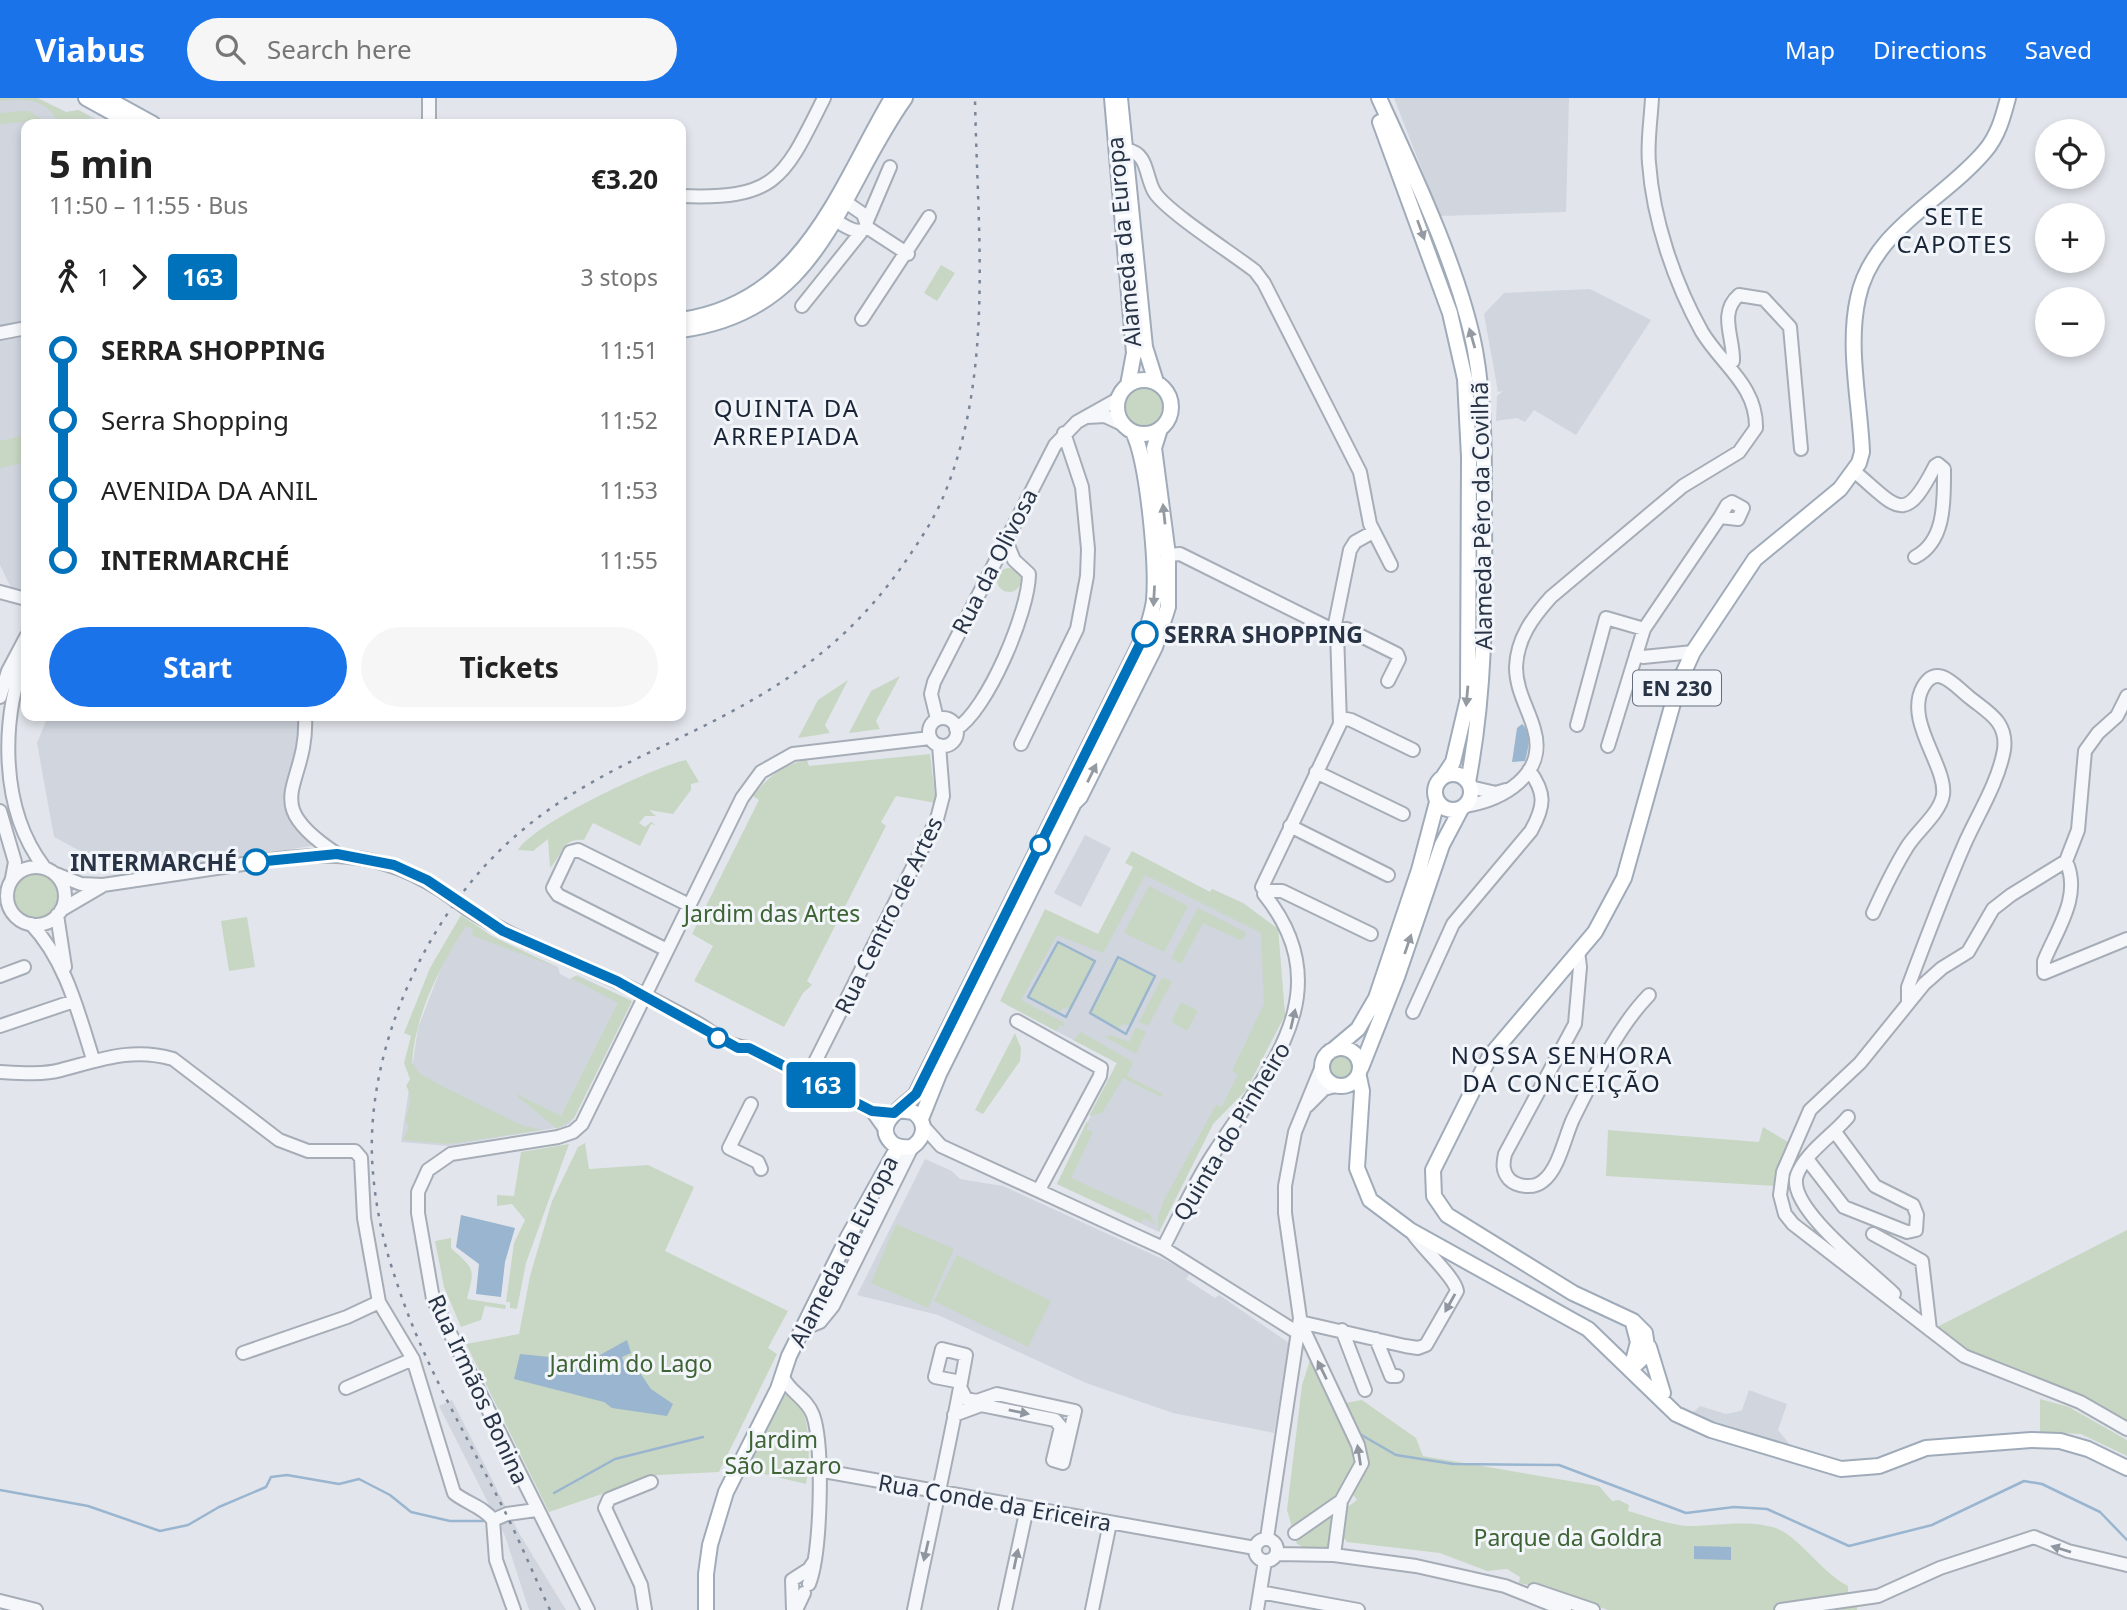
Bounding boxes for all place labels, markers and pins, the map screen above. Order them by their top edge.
place label: SERRA SHOPPING [1164,618,1363,650]
marker: SERRA SHOPPING [1132,621,1158,647]
unlabelled marker [1030,835,1050,855]
place label: INTERMARCHÉ [70,846,237,878]
marker: INTERMARCHÉ [243,849,269,875]
unlabelled marker [708,1028,728,1048]

